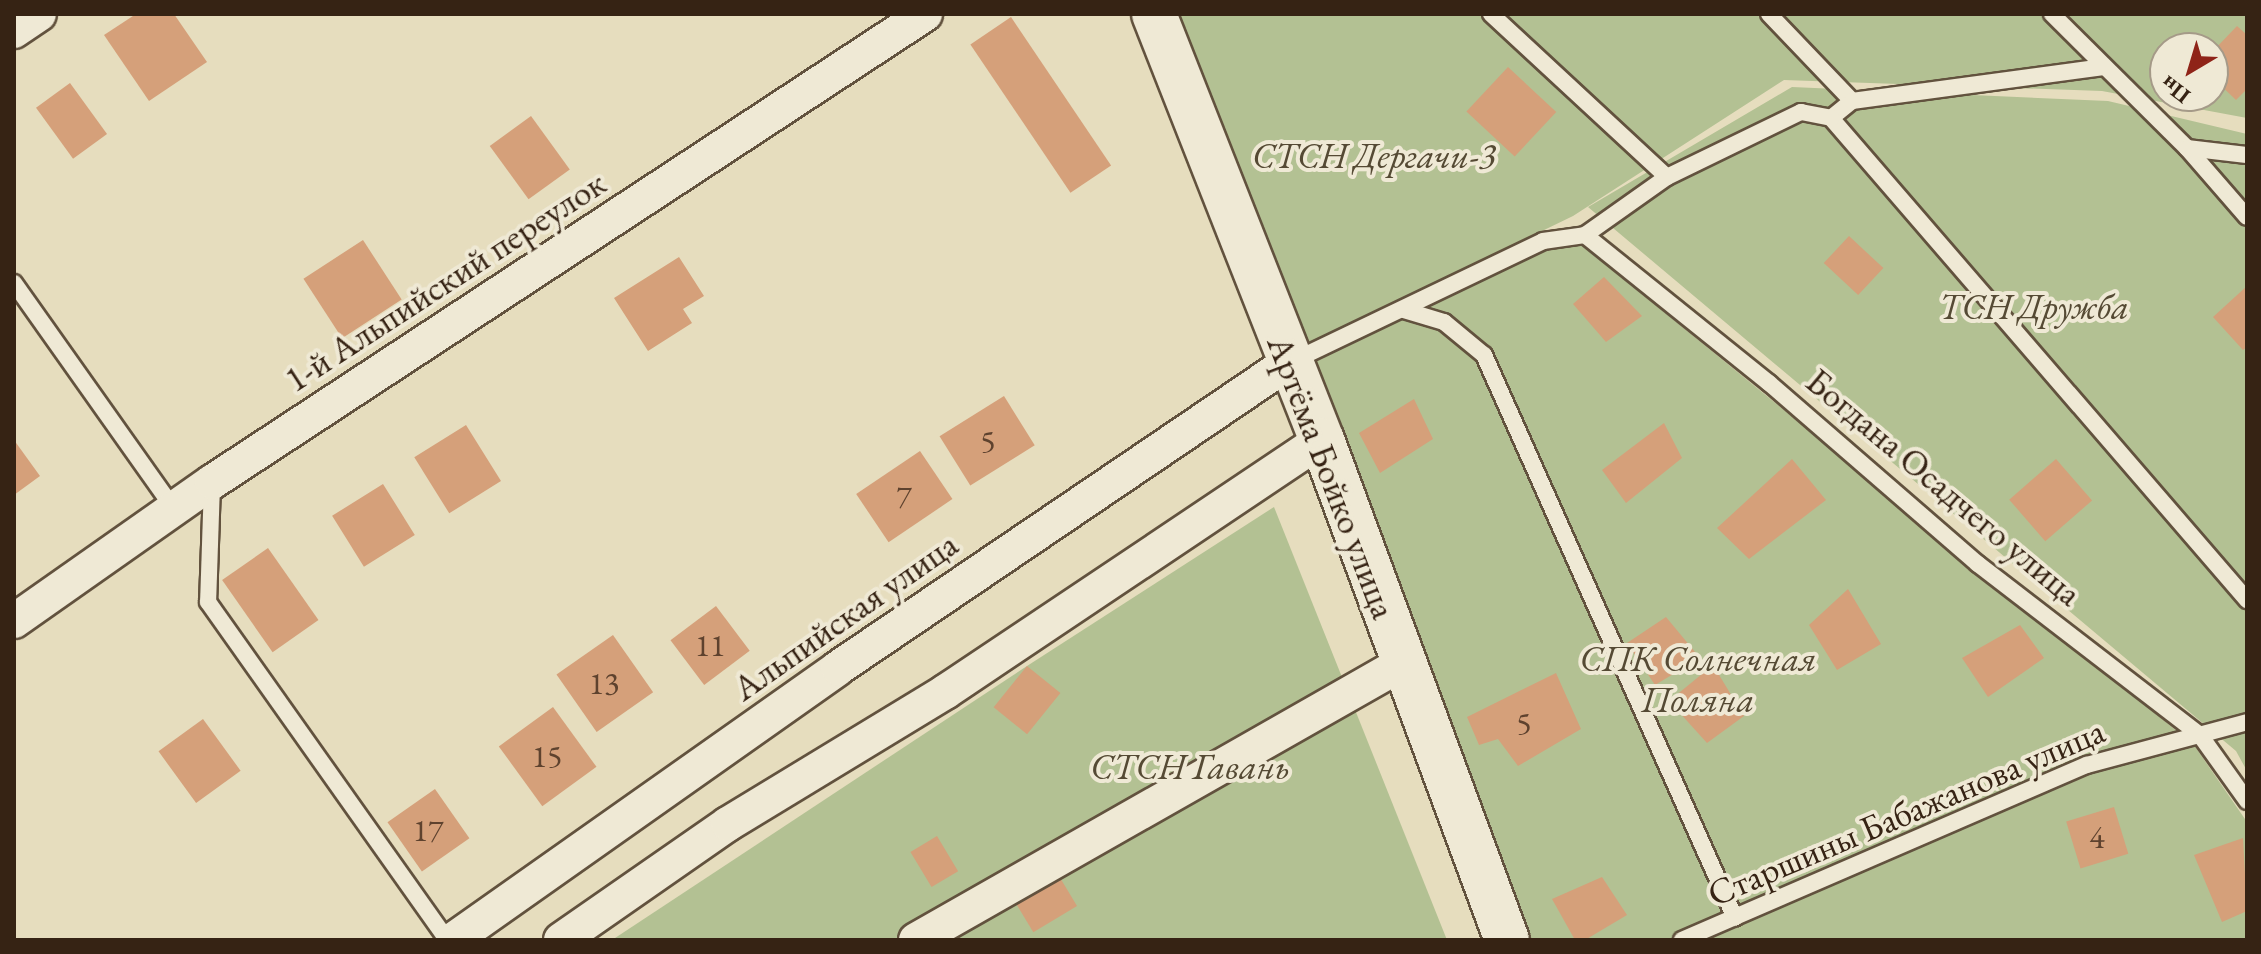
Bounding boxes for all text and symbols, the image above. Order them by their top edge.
north arrow [2149,32,2229,112]
text: Пн [2154,69,2196,110]
park label: СТСН Дергачи-3 [1252,134,1496,178]
street label: 1-й Альпийский переулок [276,161,614,401]
park label: ТСН Дружба [1939,285,2129,329]
street label: Артёма Бойко улица [1258,329,1406,625]
street label: Богдана Осадчего улица [1797,359,2091,615]
house number: 5 [980,422,996,460]
house number: 7 [896,477,912,515]
street label: Альпийская улица [724,522,966,710]
house number: 11 [695,626,725,664]
park label: СПК Солнечная Поляна [1579,636,1817,721]
house number: 13 [589,664,619,702]
house number: 5 [1516,704,1532,742]
street label: Старшины Бабажанова улица [1701,709,2111,915]
house number: 15 [532,737,562,775]
park label: СТСН Гавань [1090,745,1290,789]
house number: 17 [413,811,443,849]
house number: 4 [2089,818,2105,856]

